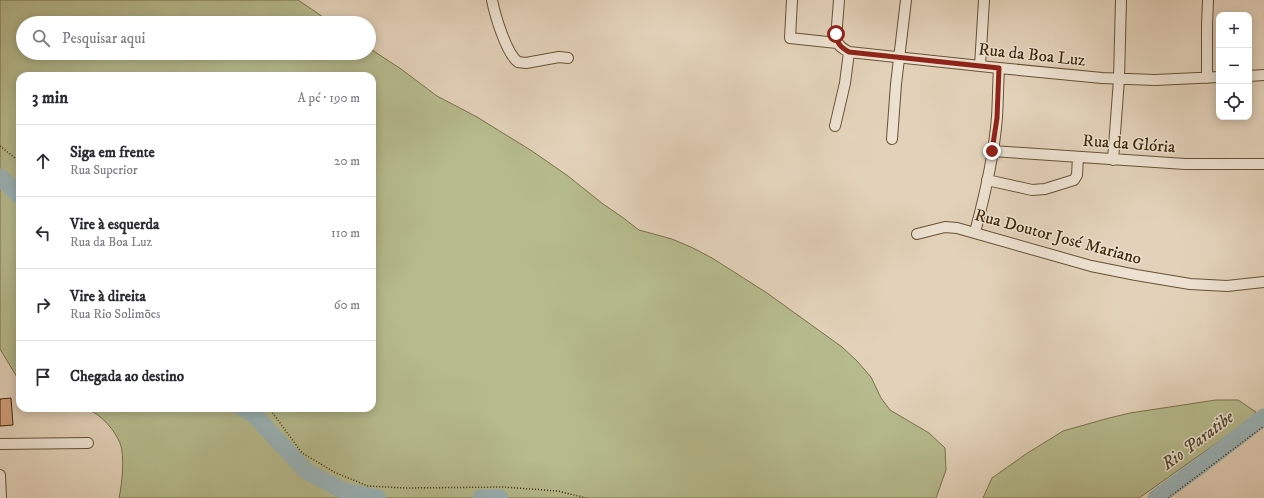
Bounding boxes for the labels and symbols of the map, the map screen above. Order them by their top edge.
route start [827,25,845,43]
street label: Rua da Boa Luz [977,38,1087,72]
street label: Rua da Glória [1082,130,1177,158]
route end [983,142,1001,160]
street label: Rua Doutor José Mariano [972,204,1144,270]
water label: Rio Paratibe [1157,406,1239,476]

